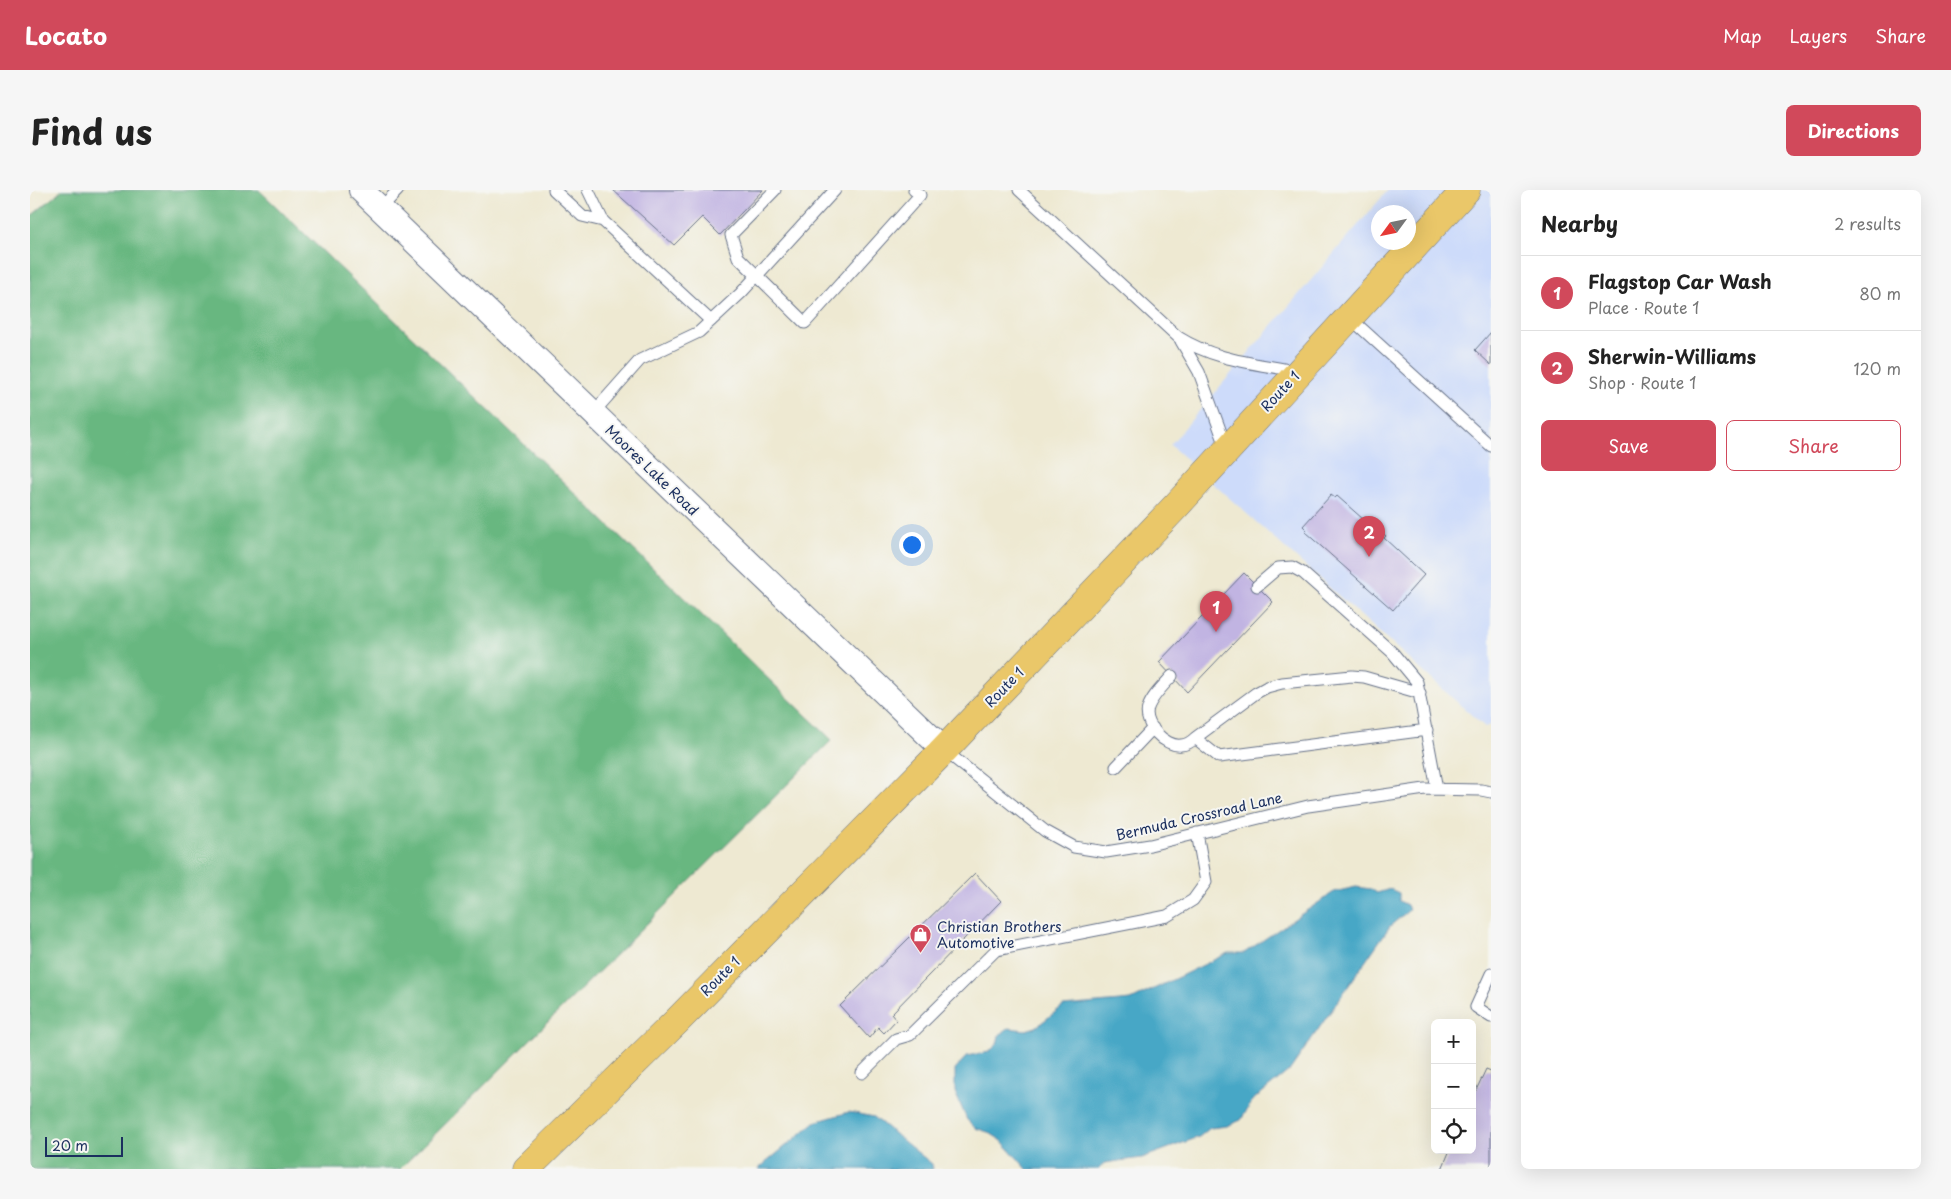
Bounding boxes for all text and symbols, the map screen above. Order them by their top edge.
text: Locato [25,17,107,53]
text: Map [1723,22,1762,49]
text: Layers [1790,22,1847,49]
text: Share [1875,22,1926,49]
text: Find us [30,104,152,157]
button: Directions [1786,105,1921,156]
north arrow [1371,205,1416,250]
text: Nearby [1541,207,1618,239]
text: 2 results [1834,211,1901,235]
text: Flagstop Car Wash [1588,267,1772,295]
text: 1 [1553,281,1561,305]
text: 80 m [1859,281,1901,305]
text: Place · Route 1 [1588,295,1700,319]
text: Sherwin-Williams [1588,342,1756,370]
text: 2 [1551,356,1563,380]
text: 120 m [1854,356,1901,380]
street label: Route 1 [1256,366,1304,416]
text: Shop · Route 1 [1588,370,1696,394]
street label: Moores Lake Road [601,420,703,520]
button: Save [1541,420,1716,471]
button: Share [1726,420,1901,471]
pin: 2 [1353,516,1385,557]
your location [899,532,925,558]
pin: 1 [1200,591,1232,632]
street label: Route 1 [979,662,1029,712]
street label: Bermuda Crossroad Lane [1114,787,1285,845]
place label: Christian Brothers Automotive [937,916,1061,953]
shop icon: Christian Brothers Automotive [909,922,933,953]
street label: Route 1 [695,951,745,1001]
map controls [1431,1019,1476,1154]
button: + [1431,1019,1476,1064]
button: − [1431,1064,1476,1109]
button: locate [1431,1109,1476,1154]
scale bar [45,1134,122,1157]
text: 20 m [52,1135,88,1156]

